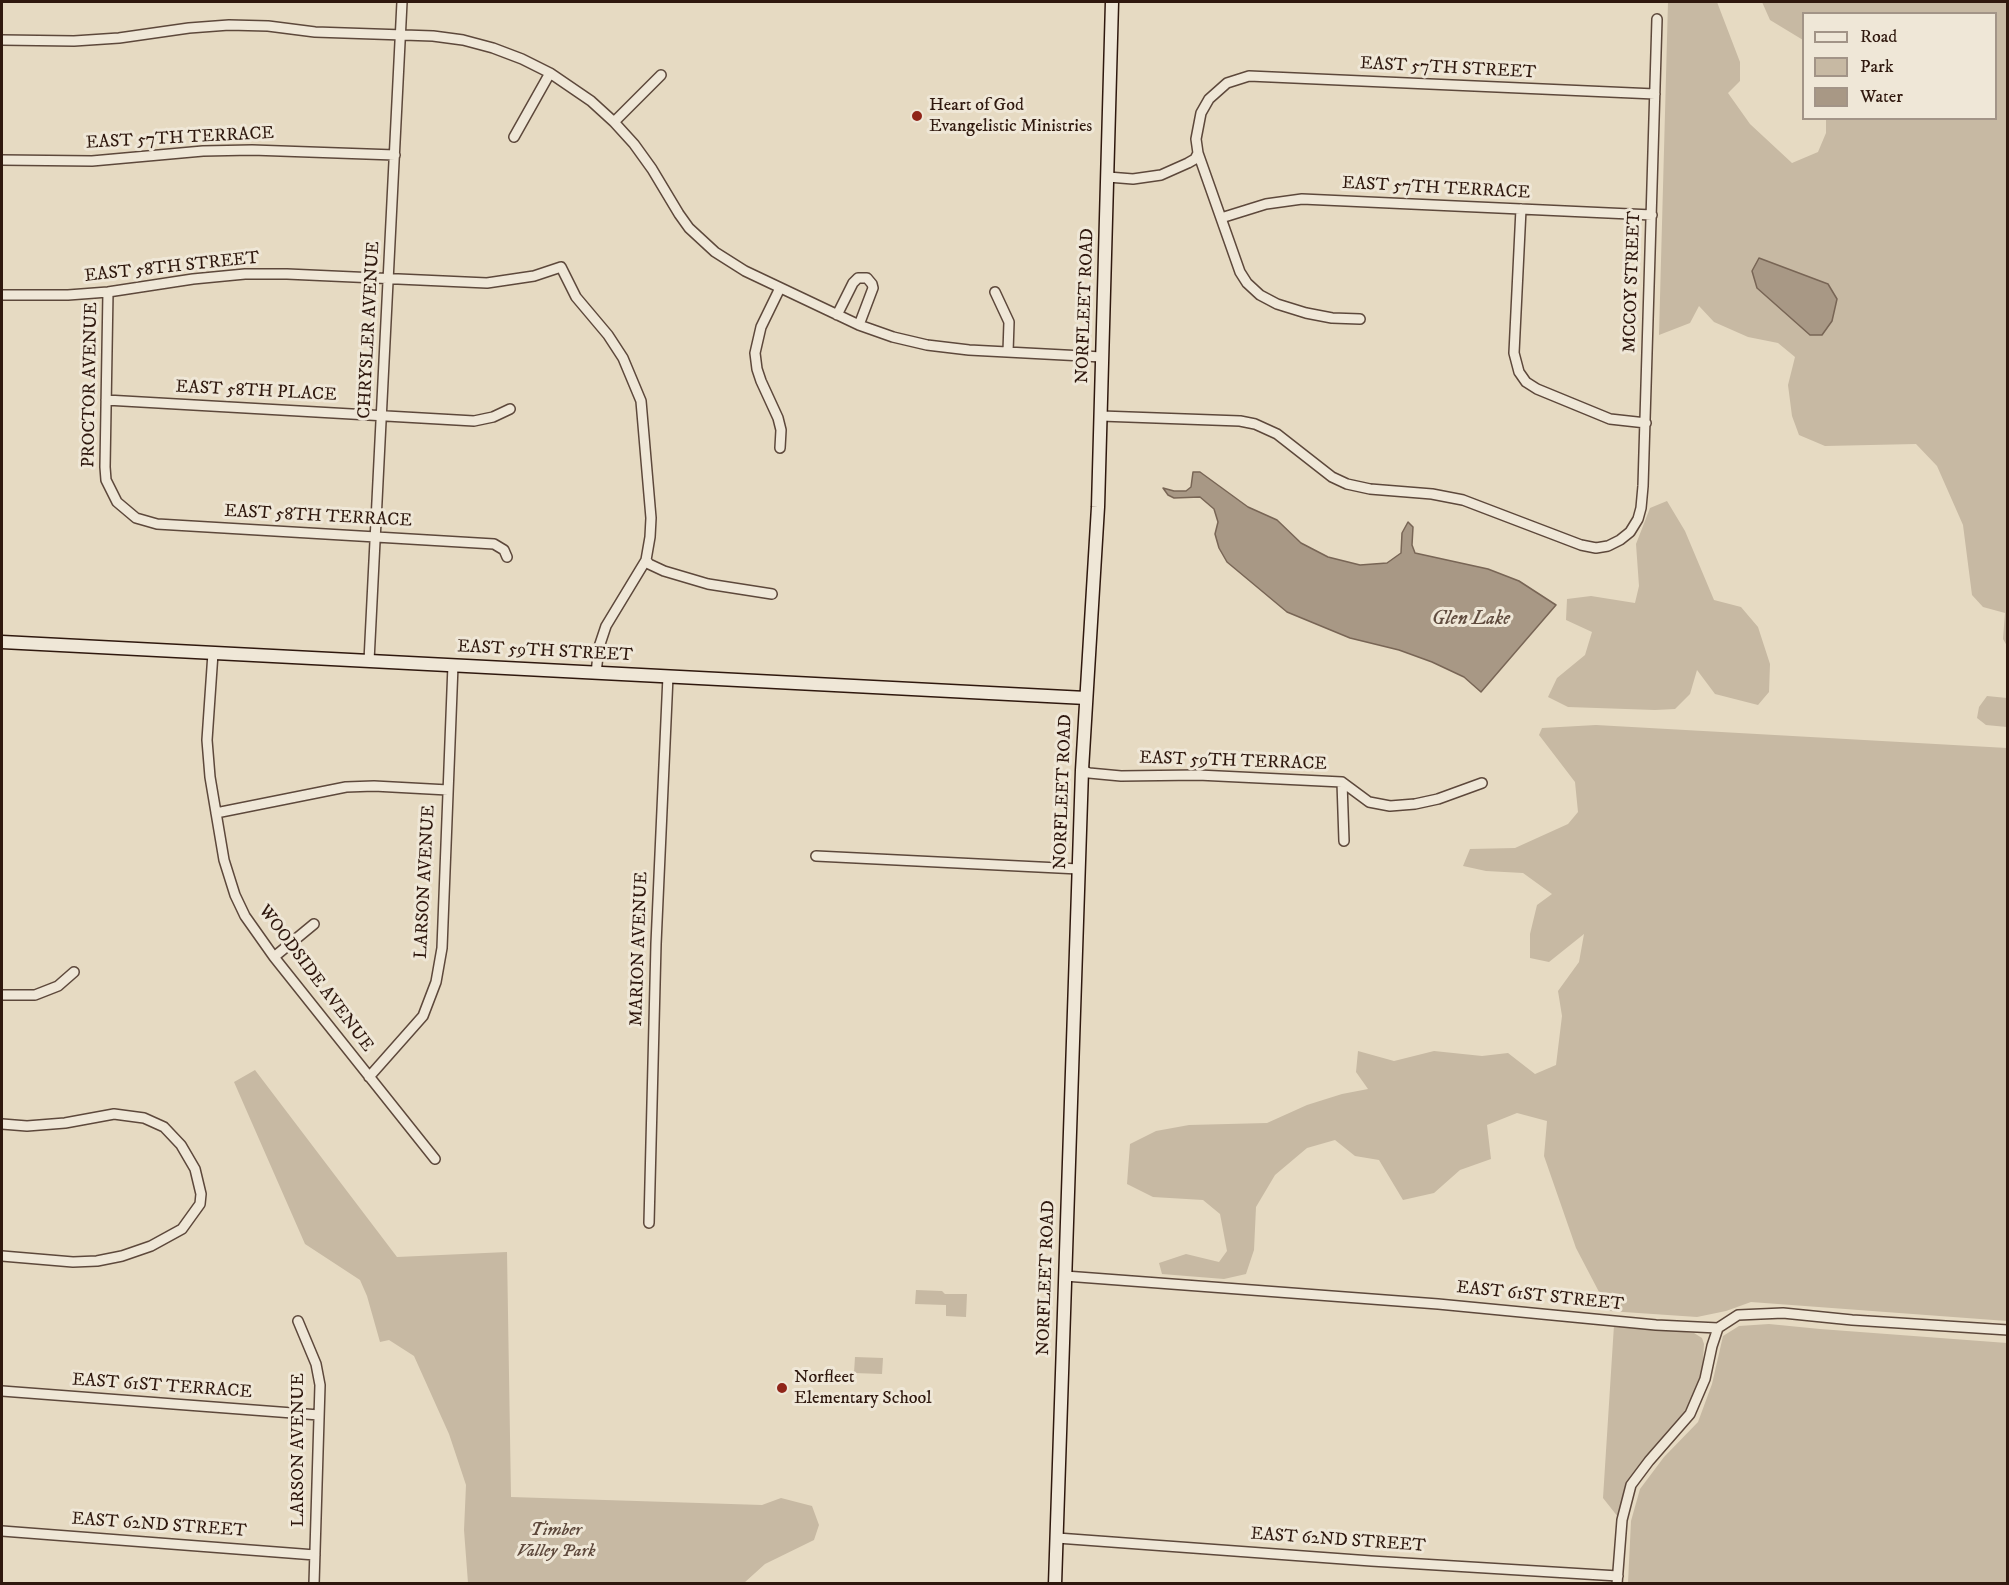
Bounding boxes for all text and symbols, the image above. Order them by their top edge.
legend [1802,12,1997,120]
text: Road [1860,26,1897,48]
street label: EAST 57TH STREET [1359,54,1537,84]
text: Park [1860,56,1894,78]
text: Water [1860,86,1903,108]
place label: Heart of God Evangelistic Ministries [929,95,1092,138]
marker: Heart of God Evangelistic Ministries [910,109,924,123]
street label: EAST 57TH TERRACE [85,123,275,155]
street label: EAST 57TH TERRACE [1341,173,1531,205]
street label: MCCOY STREET [1620,211,1646,353]
street label: NORFLEET ROAD [1072,228,1100,384]
street label: CHRYSLER AVENUE [355,241,385,419]
street label: EAST 58TH STREET [83,248,261,288]
street label: PROCTOR AVENUE [79,302,103,468]
street label: EAST 58TH PLACE [175,377,337,407]
street label: EAST 58TH TERRACE [224,501,412,533]
water label: Glen Lake [1432,608,1510,632]
street label: EAST 59TH STREET [457,637,633,667]
street label: NORFLEET ROAD [1050,714,1078,870]
street label: EAST 59TH TERRACE [1139,748,1327,776]
street label: LARSON AVENUE [411,805,441,959]
street label: MARION AVENUE [627,871,653,1027]
street label: WOODSIDE AVENUE [253,901,377,1057]
street label: NORFLEET ROAD [1033,1200,1061,1356]
street label: EAST 61ST STREET [1455,1277,1625,1317]
place label: Norfleet Elementary School [794,1367,932,1410]
street label: EAST 61ST TERRACE [71,1370,253,1404]
street label: LARSON AVENUE [288,1373,310,1527]
marker: Norfleet Elementary School [775,1381,789,1395]
street label: EAST 62ND STREET [71,1509,247,1543]
park label: Timber Valley Park [517,1520,595,1562]
street label: EAST 62ND STREET [1250,1524,1426,1558]

